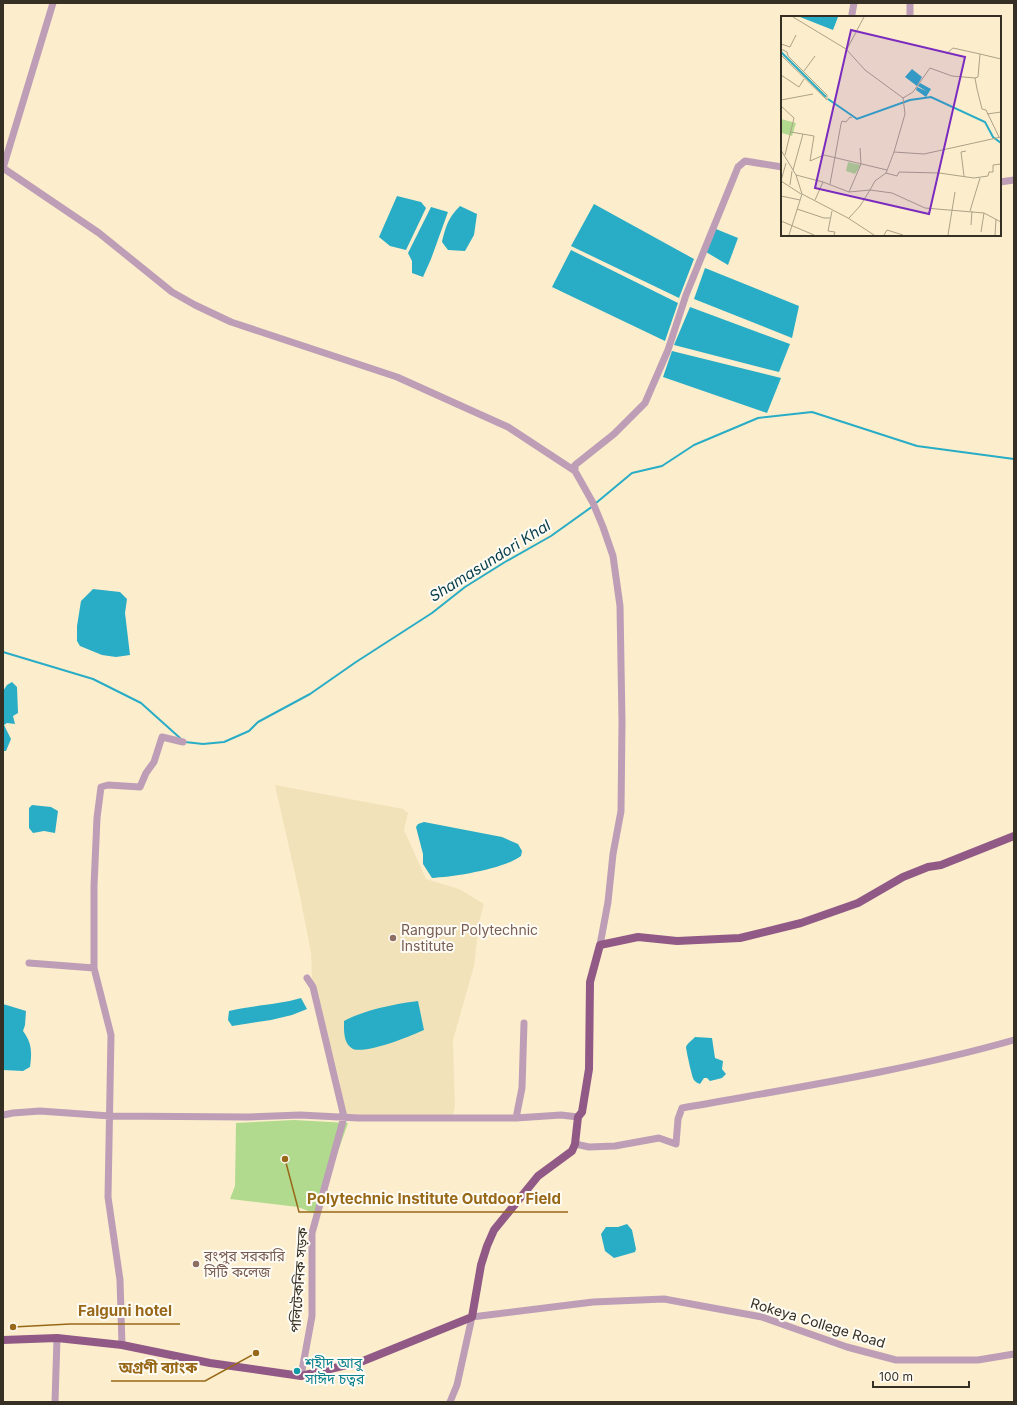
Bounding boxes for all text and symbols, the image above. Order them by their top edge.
inset map [781,16,1001,236]
water label: Shamasundori Khal [426,515,554,606]
place label: Rangpur Polytechnic Institute [401,921,538,954]
marker: Rangpur Polytechnic Institute [388,933,398,943]
callout: Polytechnic Institute Outdoor Field [299,1185,568,1212]
text: Polytechnic Institute Outdoor Field [307,1189,561,1208]
street label: পলিটেকনিক সড়ক [286,1226,311,1333]
place label: রংপুর সরকারি সিটি কলেজ [203,1247,286,1280]
marker: রংপুর সরকারি সিটি কলেজ [191,1259,201,1269]
street label: Rokeya College Road [749,1294,888,1351]
callout: Falguni hotel [70,1297,180,1324]
text: Falguni hotel [78,1301,172,1320]
callout: অগ্রণী ব্যাংক [111,1354,205,1381]
place label: শহীদ আবু সাঈদ চত্বর [304,1354,365,1387]
text: অগ্রণী ব্যাংক [118,1358,198,1377]
scale bar [873,1363,969,1389]
marker: শহীদ আবু সাঈদ চত্বর [292,1366,302,1376]
text: 100 m [879,1369,913,1384]

